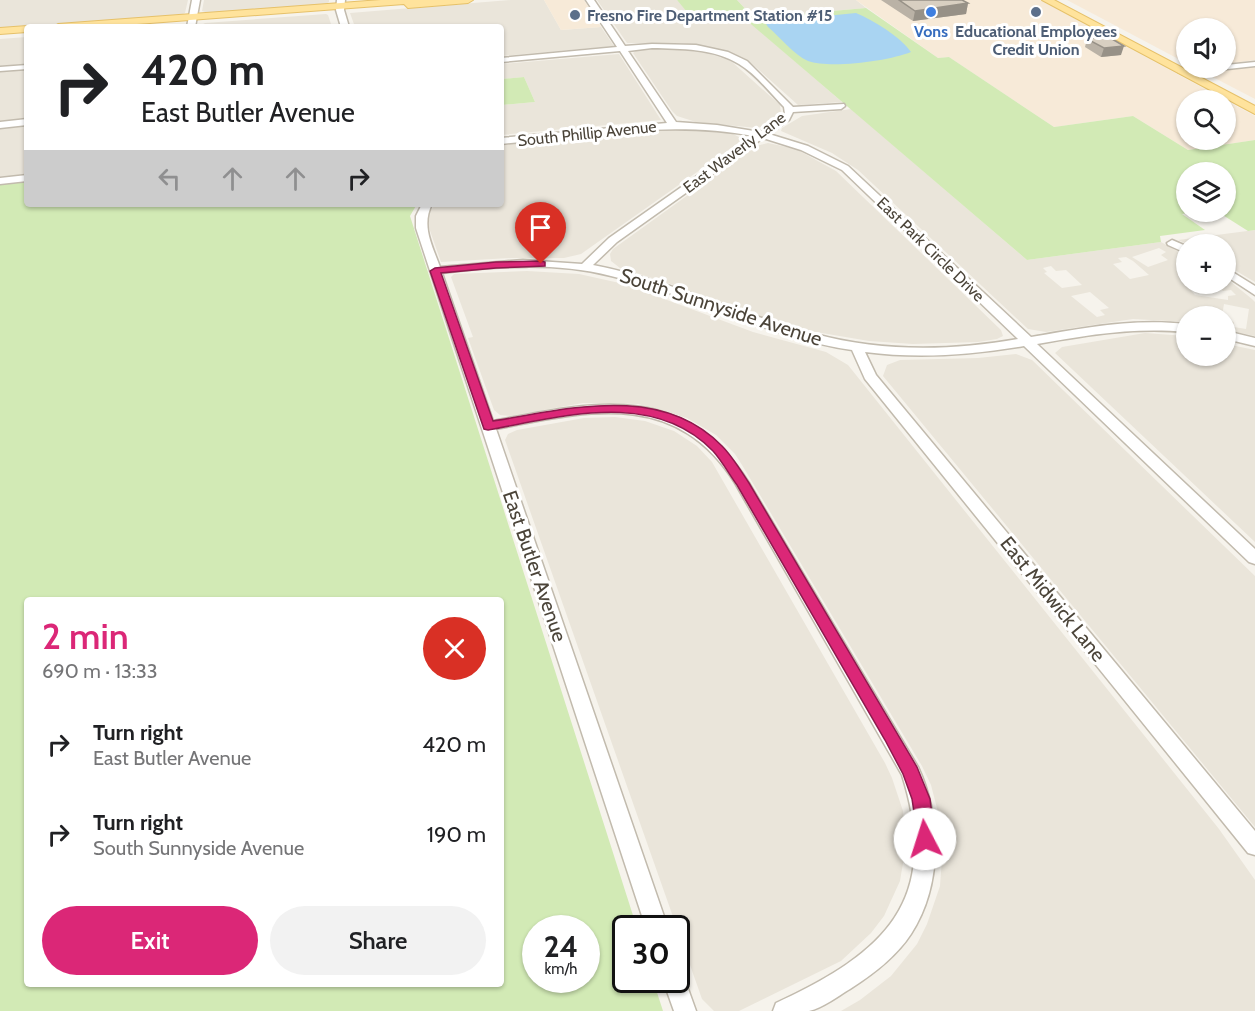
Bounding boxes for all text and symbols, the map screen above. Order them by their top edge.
marker: Vons [924,5,938,19]
marker: Educational Employees Credit Union [1029,5,1043,19]
place label: Fresno Fire Department Station #15 [587,6,832,25]
marker: Fresno Fire Department Station #15 [568,8,582,22]
map controls [1176,18,1236,366]
button: sound [1176,18,1236,78]
place label: Vons [914,22,948,41]
place label: Educational Employees Credit Union [955,22,1117,59]
text: 420 m [141,44,265,96]
icon: right [42,48,120,126]
button: search [1176,90,1236,150]
text: East Butler Avenue [141,96,355,129]
street label: East Waverly Lane [679,108,789,197]
street label: South Phillip Avenue [517,117,657,150]
icon: left [153,162,186,195]
icon: ahead [216,162,249,195]
icon: ahead [279,162,312,195]
icon: right [342,162,375,195]
button: layers [1176,162,1236,222]
street label: East Park Circle Drive [873,193,988,305]
pin [515,202,566,264]
icon: arrive [524,211,557,244]
button: + [1176,234,1236,294]
street label: South Sunnyside Avenue [617,263,825,351]
button: − [1176,306,1236,366]
street label: East Butler Avenue [498,487,572,645]
street label: East Midwick Lane [995,532,1111,666]
text: 2 min [42,614,129,658]
button: close [423,617,486,680]
text: 690 m · 13:33 [42,659,158,683]
text: Turn right [93,719,183,746]
icon: right [42,728,75,761]
text: 420 m [422,731,486,758]
text: East Butler Avenue [93,746,251,770]
position arrow [893,807,957,871]
text: Turn right [93,809,183,836]
icon: right [42,818,75,851]
text: 190 m [427,821,486,848]
text: South Sunnyside Avenue [93,836,304,860]
button: Exit [42,906,258,975]
button: Share [270,906,486,975]
speed limit sign: 30 [612,915,690,993]
text: 24 [544,928,578,965]
text: km/h [545,960,577,978]

